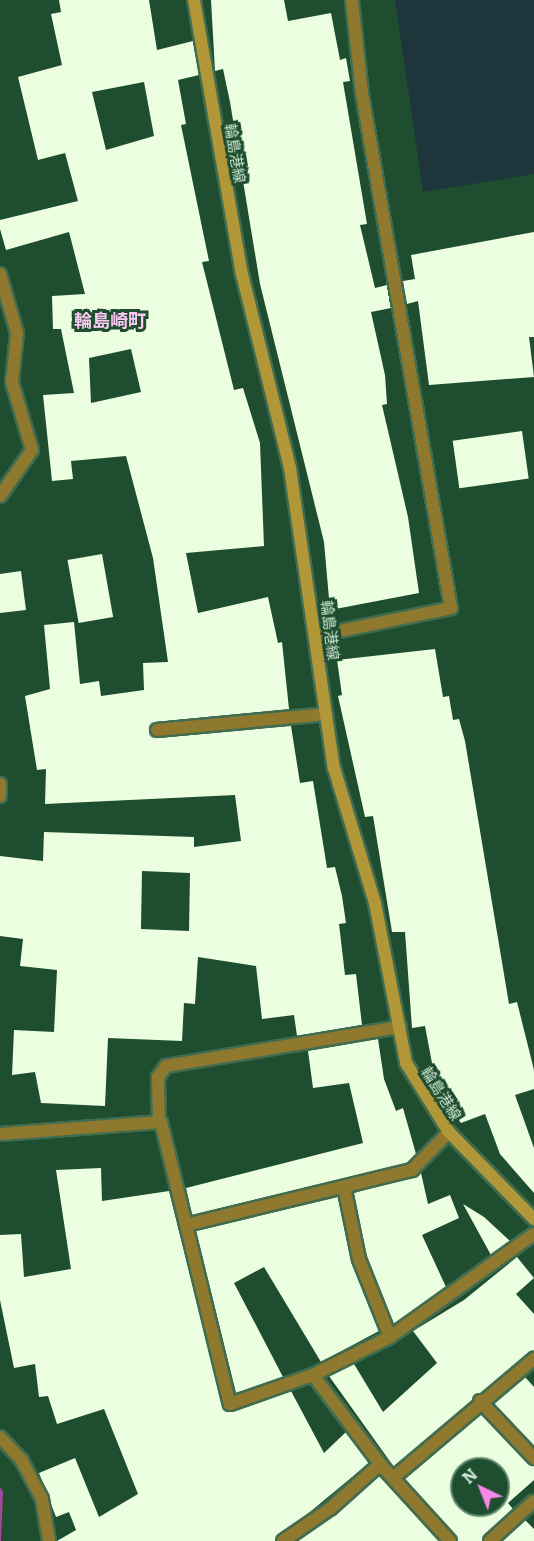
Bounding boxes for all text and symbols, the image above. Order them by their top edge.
street label: 輪島港線 [222,122,250,184]
district label: 輪島崎町 [74,309,146,331]
street label: 輪島港線 [318,599,344,661]
street label: 輪島港線 [418,1063,466,1123]
north arrow [450,1457,510,1517]
text: N [456,1462,482,1489]

